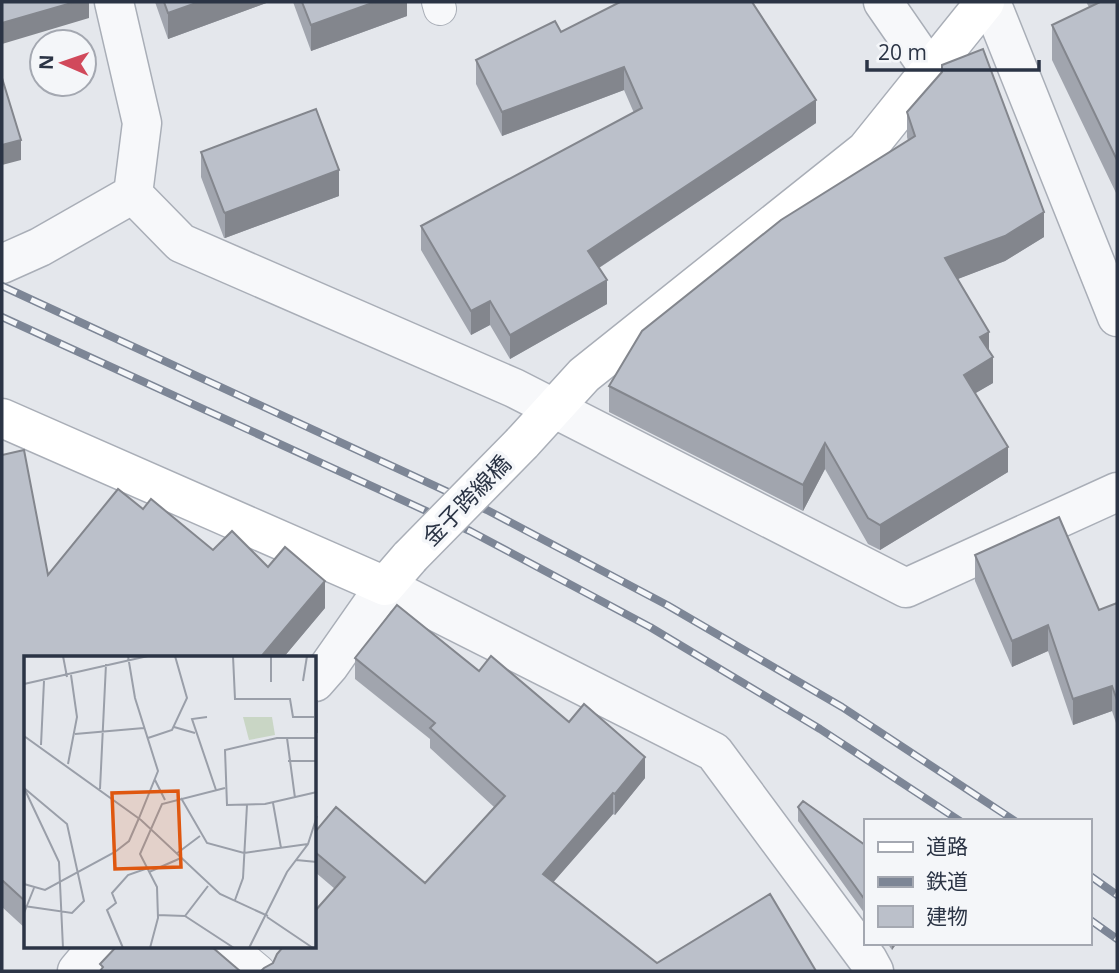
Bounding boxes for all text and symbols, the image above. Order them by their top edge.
north arrow [28,28,98,98]
scale bar [867,28,1038,72]
text: 20 m [878,38,927,66]
text: N [33,54,59,71]
street label: 金子跨線橋 [415,448,517,552]
inset map [24,656,317,948]
legend [864,819,1091,945]
text: 道路 [926,832,968,860]
text: 鉄道 [926,867,968,895]
text: 建物 [926,902,968,930]

